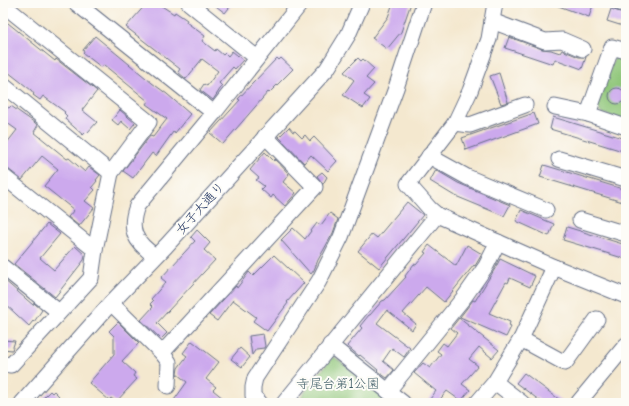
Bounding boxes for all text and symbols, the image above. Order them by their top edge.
street label: 女子大通り [173,179,227,237]
park label: 寺尾台第1公園 [296,376,380,391]

